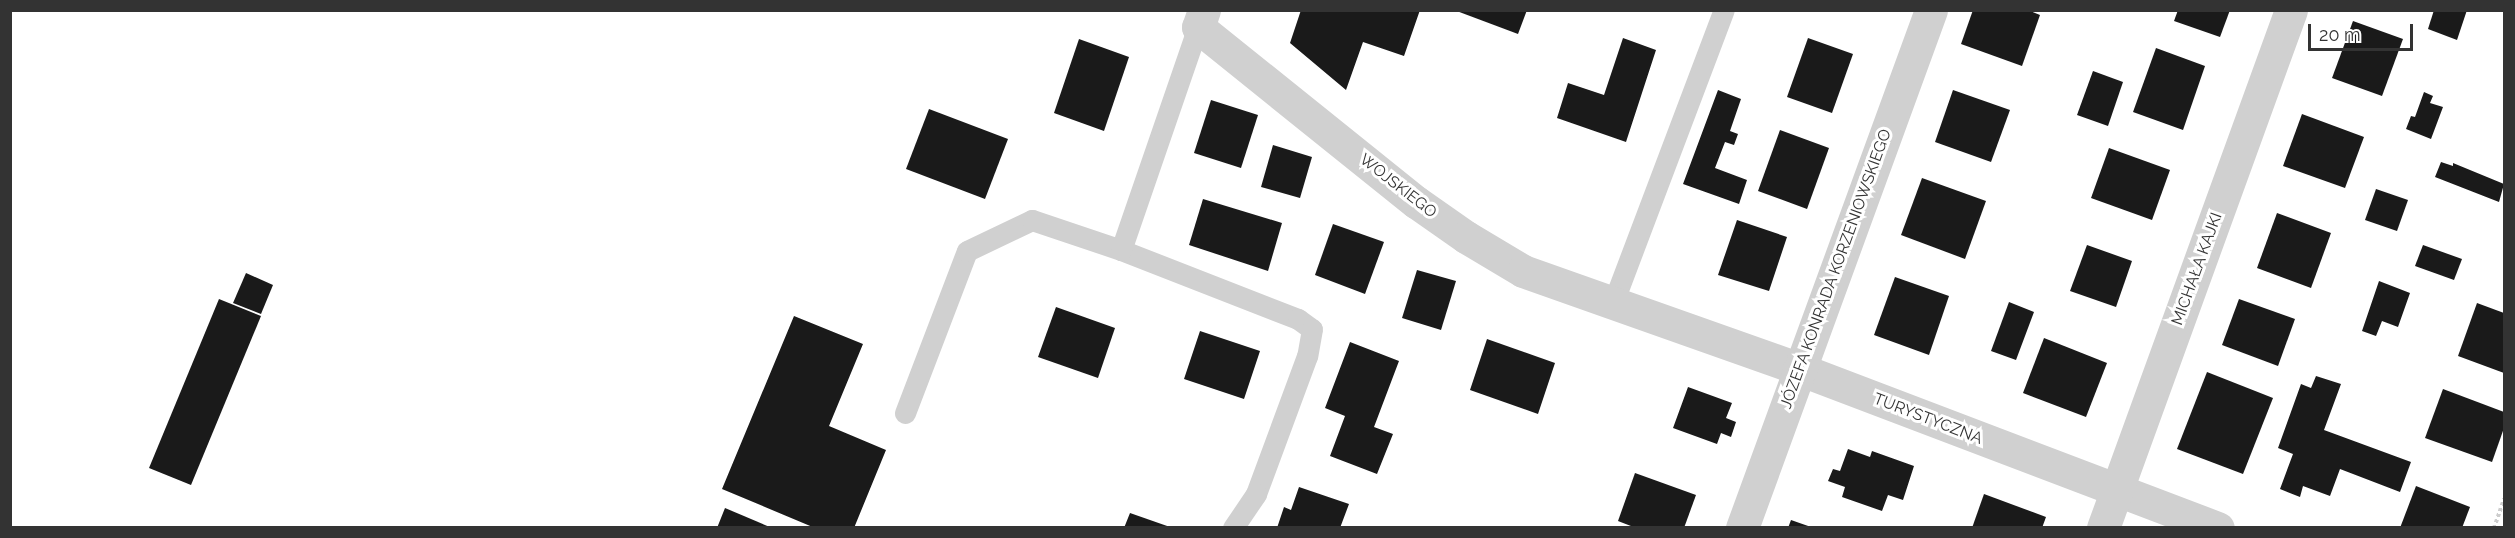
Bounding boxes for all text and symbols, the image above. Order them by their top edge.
scale bar [2311,12,2416,50]
text: 20 m [2319,24,2361,45]
street label: JÓZEFA KONRADA KORZENIOWSKIEGO [1776,126,1896,412]
street label: WOJSKIEGO [1356,150,1440,222]
street label: MICHAŁA KAJKI [2168,210,2226,328]
street label: TURYSTYCZNA [1871,389,1985,449]

